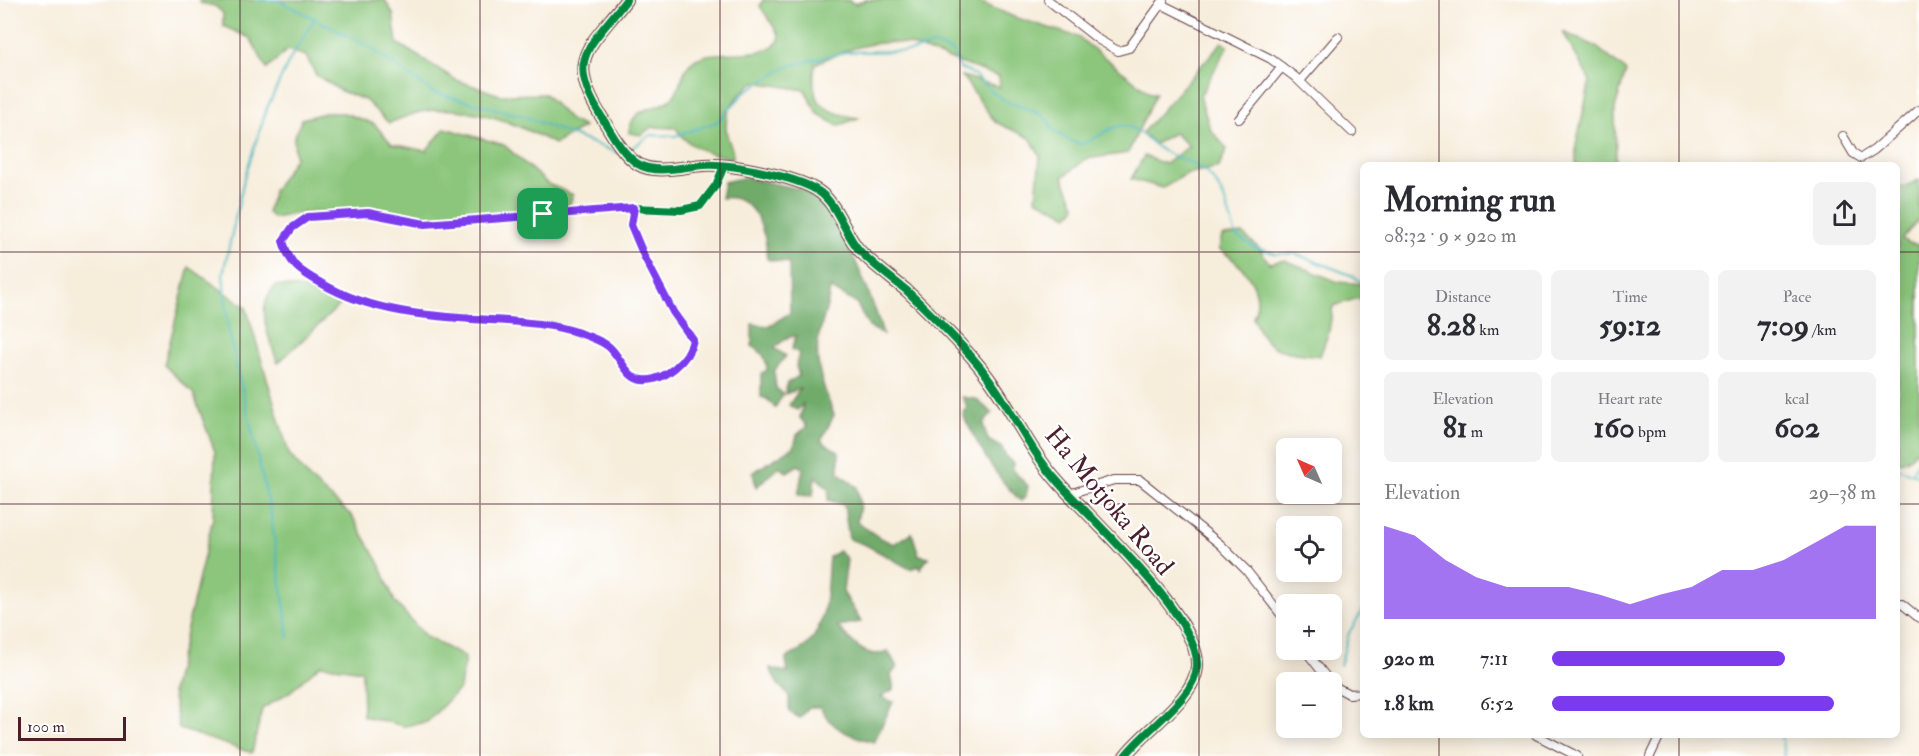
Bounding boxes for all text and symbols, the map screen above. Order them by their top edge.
text: Morning run [1384,180,1556,221]
button: share [1813,182,1876,245]
pin [517,188,568,239]
icon: arrive [526,197,559,230]
text: 08:32 · 9 × 920 m [1384,223,1517,248]
text: Distance [1435,287,1491,307]
text: Time [1613,287,1647,307]
text: Pace [1783,287,1811,307]
text: 8.28 [1427,307,1476,344]
text: 59:12 [1599,307,1661,344]
text: 7:09 [1757,307,1809,344]
text: km [1476,320,1499,340]
text: /km [1809,320,1837,340]
text: Elevation [1433,389,1493,409]
text: Heart rate [1597,389,1663,409]
text: kcal [1785,389,1809,409]
text: 81 [1443,409,1468,446]
text: 160 [1594,409,1635,446]
text: 602 [1774,409,1820,446]
street label: Ha Motjoka Road [1038,420,1181,582]
text: m [1468,422,1483,442]
text: bpm [1635,422,1666,442]
north arrow [1276,438,1342,504]
map controls [1276,438,1342,738]
text: Elevation [1384,480,1460,505]
text: 29–38 m [1809,480,1876,505]
button: locate [1276,516,1342,582]
button: + [1276,594,1342,660]
text: 920 m [1384,646,1434,671]
text: 7:11 [1480,646,1508,671]
button: − [1276,672,1342,738]
text: 1.8 km [1384,691,1434,716]
text: 6:52 [1480,691,1514,716]
scale bar [18,714,126,742]
text: 100 m [27,717,65,737]

